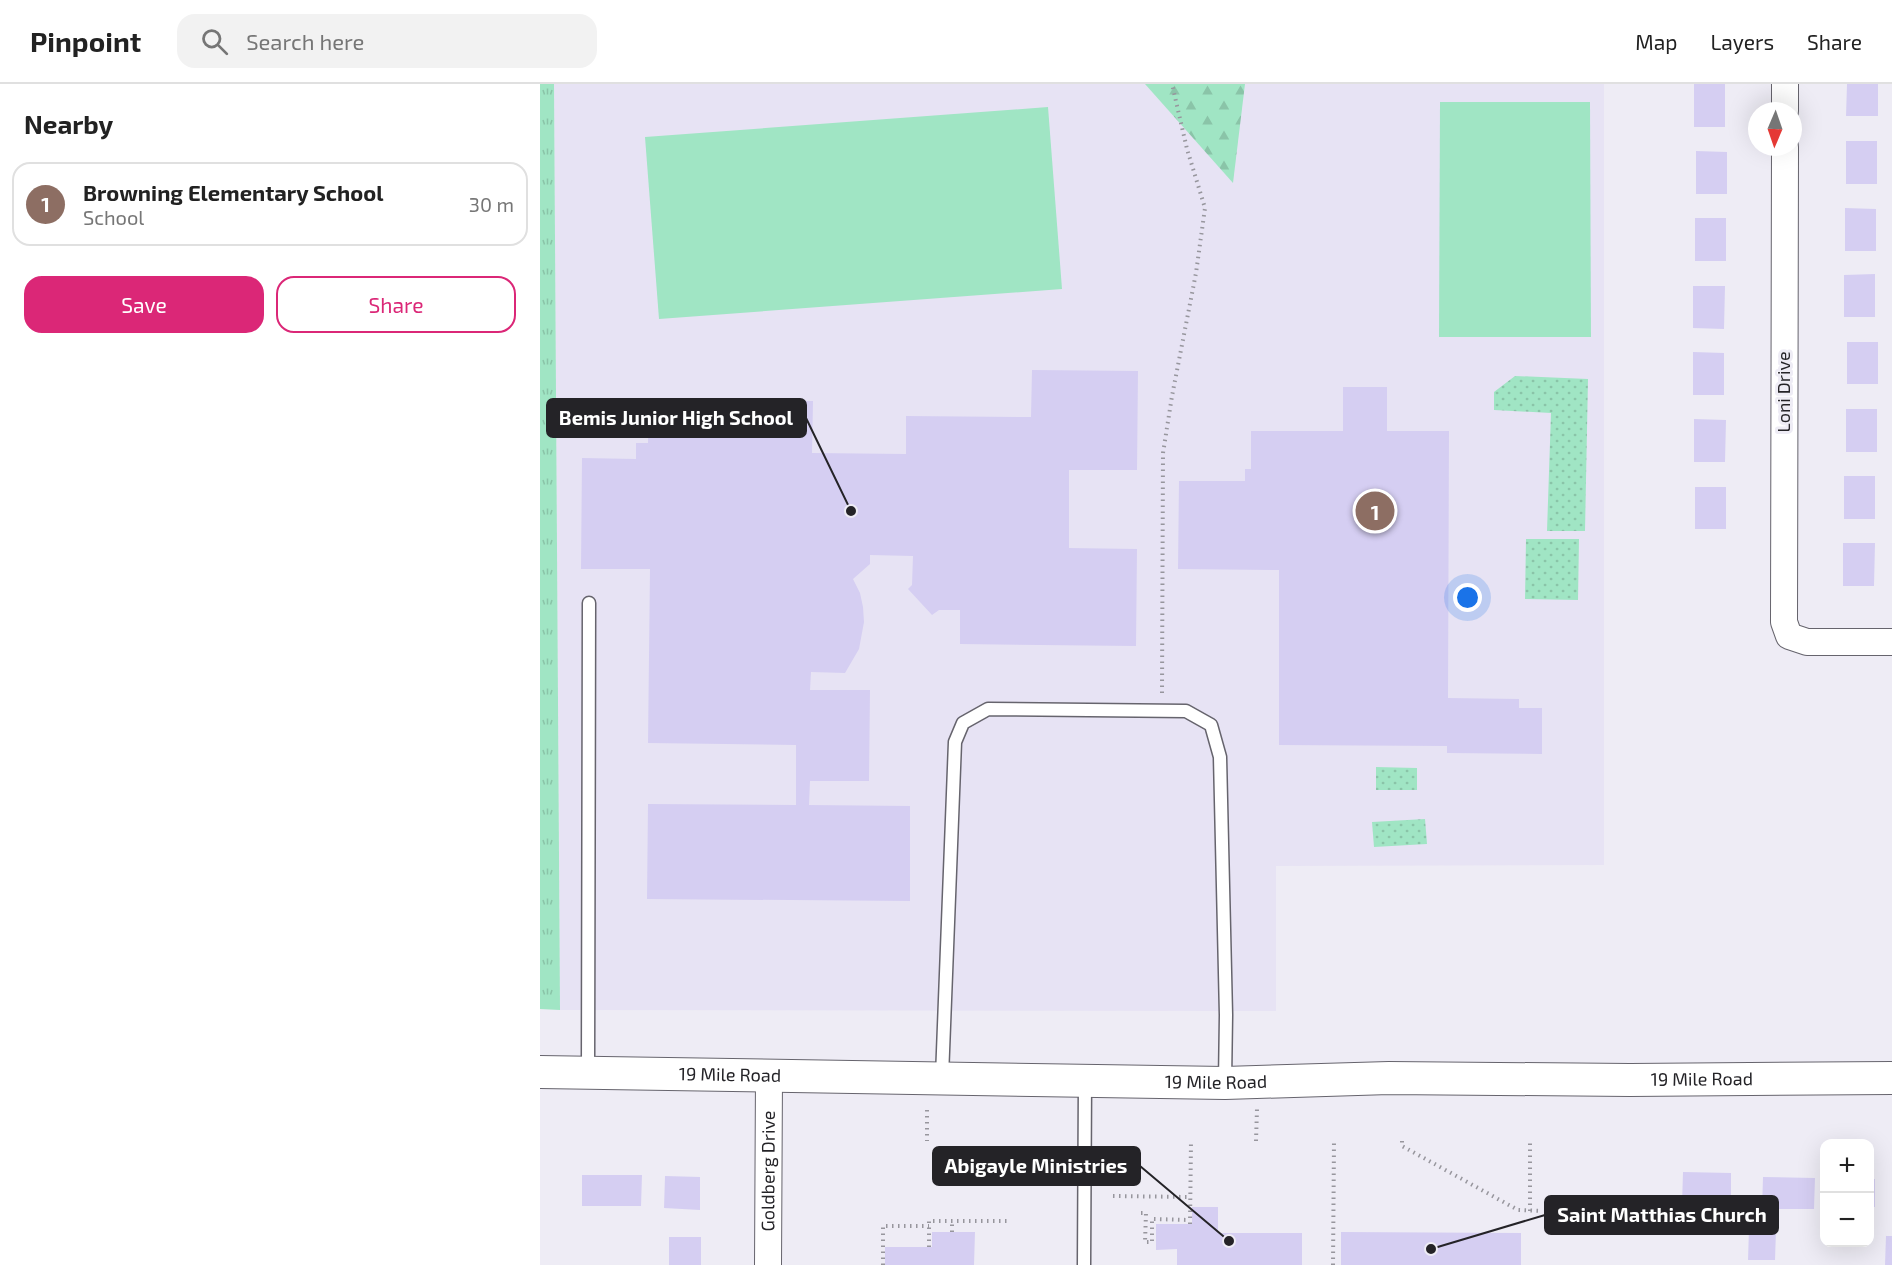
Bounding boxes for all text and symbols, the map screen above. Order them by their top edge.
search box [177,14,597,68]
text: Pinpoint [30,24,141,58]
icon: search [198,25,231,58]
text: Search here [246,28,364,54]
text: Map [1635,29,1677,54]
text: Layers [1710,29,1774,54]
text: Share [1807,29,1862,54]
north arrow [1748,102,1802,156]
text: Nearby [24,108,113,139]
text: Browning Elementary School [83,179,383,205]
text: 1 [41,192,50,216]
text: 30 m [469,192,514,216]
text: School [83,205,144,229]
button: Save [24,276,264,333]
button: Share [276,276,516,333]
street label: Loni Drive [1772,351,1794,433]
callout: Bemis Junior High School [547,399,806,437]
text: Bemis Junior High School [559,405,794,429]
pin: 1 [1356,488,1394,534]
your location [1453,583,1482,612]
street label: 19 Mile Road [679,1062,781,1086]
street label: 19 Mile Road [1651,1067,1753,1090]
street label: 19 Mile Road [1165,1070,1267,1093]
street label: Goldberg Drive [756,1110,779,1232]
map controls [1820,1139,1874,1247]
button: + [1820,1139,1874,1193]
callout: Abigayle Ministries [933,1147,1140,1185]
text: Abigayle Ministries [945,1153,1127,1178]
button: − [1820,1193,1874,1247]
callout: Saint Matthias Church [1545,1196,1778,1234]
text: Saint Matthias Church [1557,1202,1767,1226]

